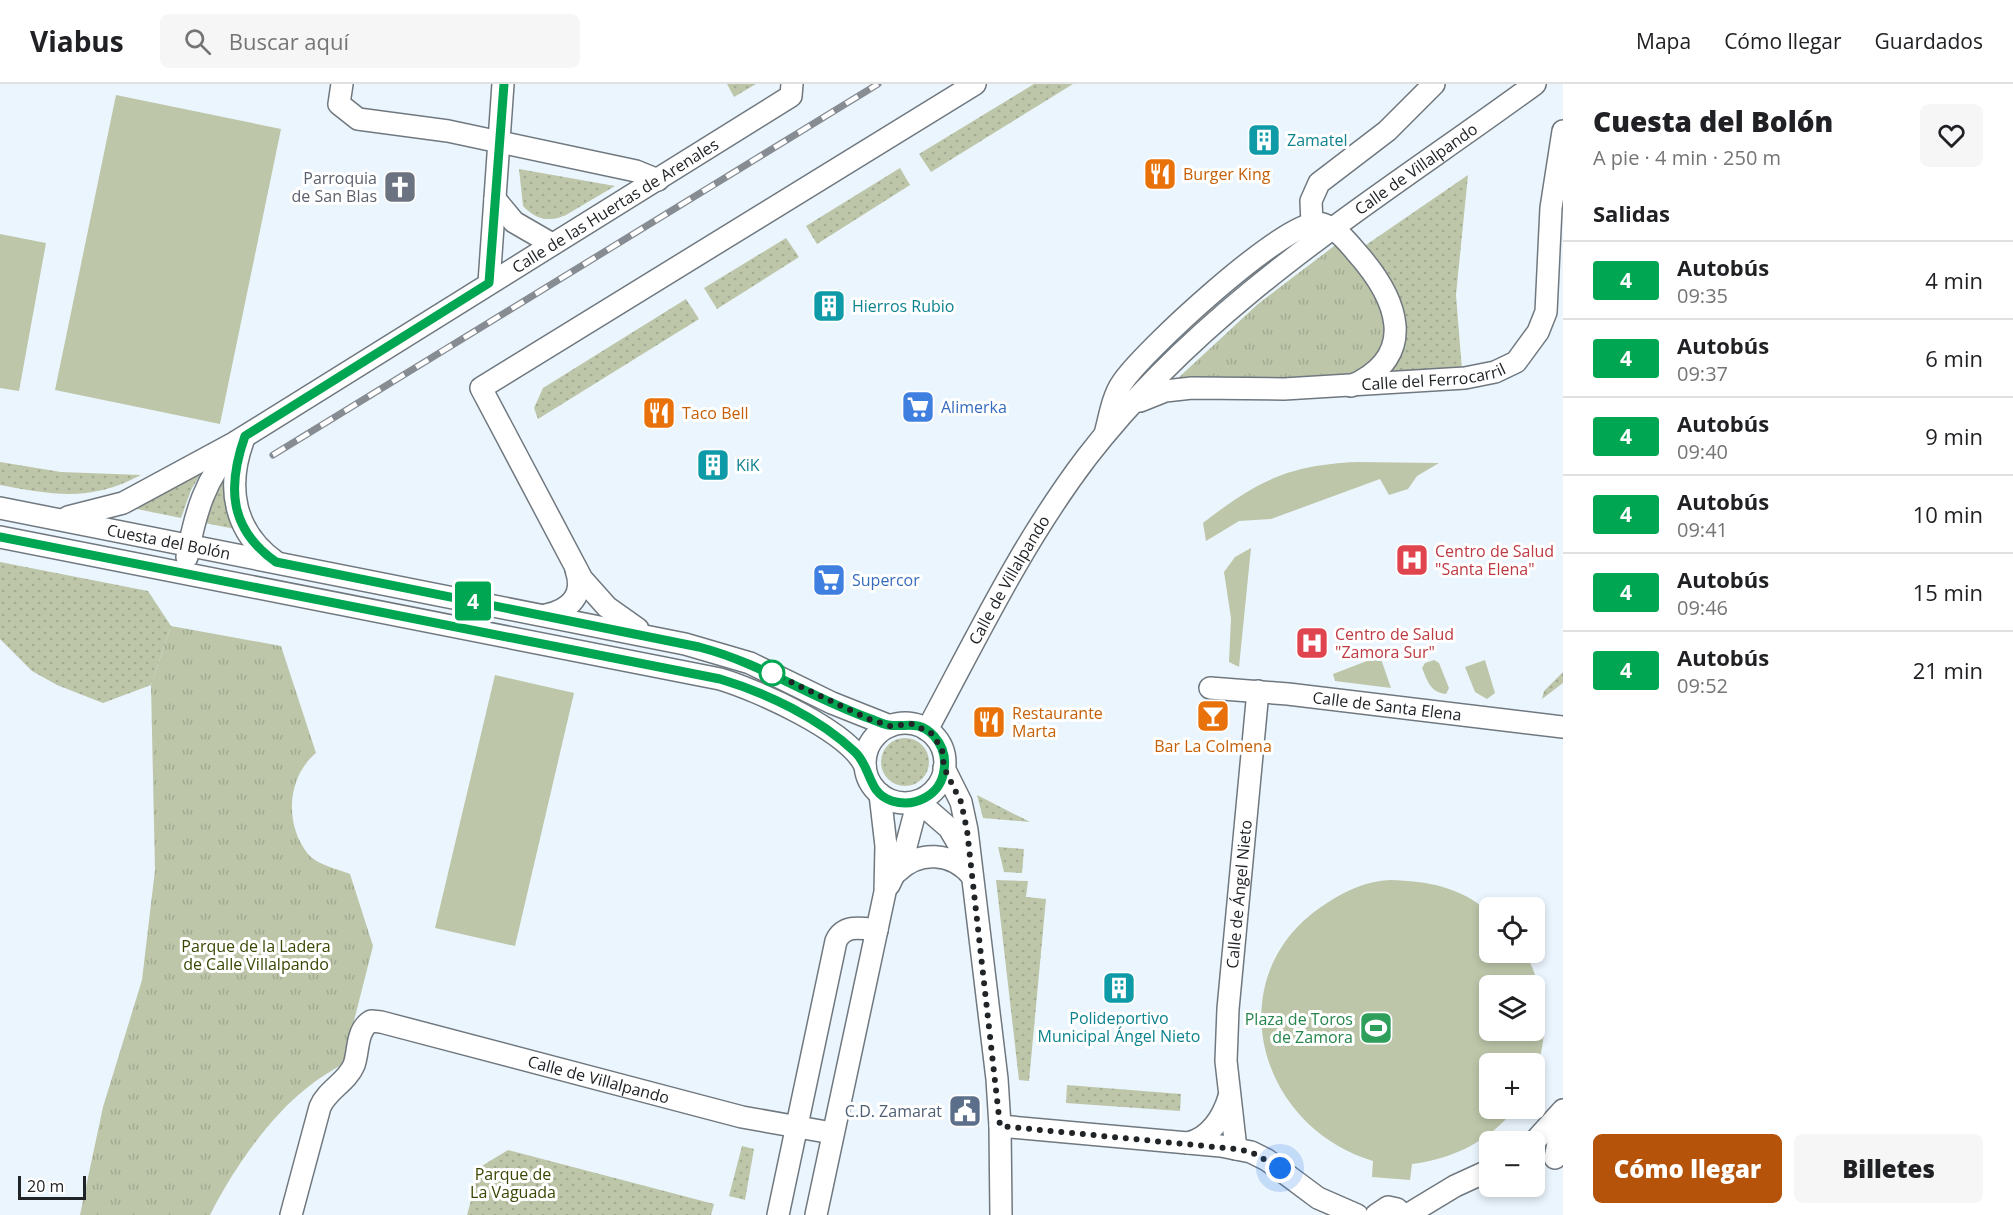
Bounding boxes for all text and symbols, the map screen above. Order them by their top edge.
search box [160,14,580,68]
text: Viabus [30,22,124,60]
icon: search [181,25,214,58]
text: Buscar aquí [229,26,349,56]
text: Mapa [1636,27,1691,55]
text: Cómo llegar [1724,27,1842,55]
text: Guardados [1875,27,1983,55]
text: Cuesta del Bolón [1593,102,1833,140]
button: heart [1920,104,1983,167]
street label: Calle de Villalpando [1350,118,1482,220]
building icon: Zamatel [1246,122,1282,158]
place label: Zamatel [1287,129,1347,151]
street label: Calle de las Huertas de Arenales [508,133,723,278]
text: A pie · 4 min · 250 m [1593,144,1781,171]
restaurant icon: Burger King [1142,156,1178,192]
place label: Burger King [1183,163,1271,185]
place label: Parroquia de San Blas [292,167,377,207]
church icon: Parroquia de San Blas [382,169,418,205]
text: Salidas [1593,198,1670,228]
text: Autobús [1677,252,1769,282]
text: 4 min [1925,265,1983,295]
text: 4 [1620,266,1632,294]
text: 09:35 [1677,282,1728,309]
building icon: Hierros Rubio [811,288,847,324]
place label: Hierros Rubio [852,295,954,317]
text: Autobús [1677,330,1769,360]
text: 6 min [1925,343,1983,373]
text: 4 [1620,344,1632,372]
street label: Calle del Ferrocarril [1361,358,1509,395]
text: 09:37 [1677,360,1728,387]
supermarket icon: Alimerka [900,389,936,425]
restaurant icon: Taco Bell [641,395,677,431]
place label: Alimerka [941,396,1007,418]
place label: Taco Bell [682,402,749,424]
text: Autobús [1677,408,1769,438]
text: 9 min [1925,421,1983,451]
text: 4 [1620,422,1632,450]
text: 09:40 [1677,438,1728,465]
building icon: KiK [695,447,731,483]
place label: KiK [736,454,760,476]
text: Autobús [1677,486,1769,516]
text: 10 min [1913,499,1983,529]
text: 4 [1620,500,1632,528]
street label: Calle de Villalpando [963,511,1055,648]
text: 09:41 [1677,516,1728,543]
street label: Cuesta del Bolón [105,518,232,565]
place label: Centro de Salud "Santa Elena" [1435,540,1554,580]
hospital icon: Centro de Salud "Santa Elena" [1394,542,1430,578]
supermarket icon: Supercor [811,562,847,598]
text: Autobús [1677,564,1769,594]
place label: Supercor [852,569,920,591]
text: 15 min [1913,577,1983,607]
text: 4 [1620,578,1632,606]
line badge: 4 [454,582,492,620]
text: 4 [467,587,479,615]
text: 09:46 [1677,594,1728,621]
place label: Centro de Salud "Zamora Sur" [1335,623,1454,663]
hospital icon: Centro de Salud "Zamora Sur" [1294,625,1330,661]
text: Autobús [1677,642,1769,672]
text: 21 min [1913,655,1983,685]
text: 4 [1620,656,1632,684]
unlabelled marker [759,660,785,686]
text: 09:52 [1677,672,1728,699]
street label: Calle de Santa Elena [1311,686,1463,726]
bar icon: Bar La Colmena [1195,698,1231,734]
place label: Restaurante Marta [1012,702,1103,742]
restaurant icon: Restaurante Marta [971,704,1007,740]
place label: Bar La Colmena [1154,735,1272,757]
street label: Calle de Ángel Nieto [1221,819,1257,969]
map controls [1479,897,1545,1197]
button: locate [1479,897,1545,963]
park label: Parque de la Ladera de Calle Villalpando [181,935,331,975]
building icon: Polideportivo Municipal Ángel Nieto [1101,970,1137,1006]
button: layers [1479,975,1545,1041]
place label: Polideportivo Municipal Ángel Nieto [1038,1007,1200,1047]
place label: Plaza de Toros de Zamora [1245,1008,1353,1048]
sports icon: Plaza de Toros de Zamora [1358,1010,1394,1046]
street label: Calle de Villalpando [525,1050,672,1108]
button: + [1479,1053,1545,1119]
public building icon: C.D. Zamarat [947,1093,983,1129]
place label: C.D. Zamarat [845,1100,942,1122]
button: − [1479,1131,1545,1197]
button: Cómo llegar [1593,1134,1782,1203]
button: Billetes [1794,1134,1983,1203]
your location [1265,1153,1295,1183]
park label: Parque de La Vaguada [470,1163,556,1203]
scale bar [18,1173,86,1200]
text: 20 m [27,1175,64,1197]

